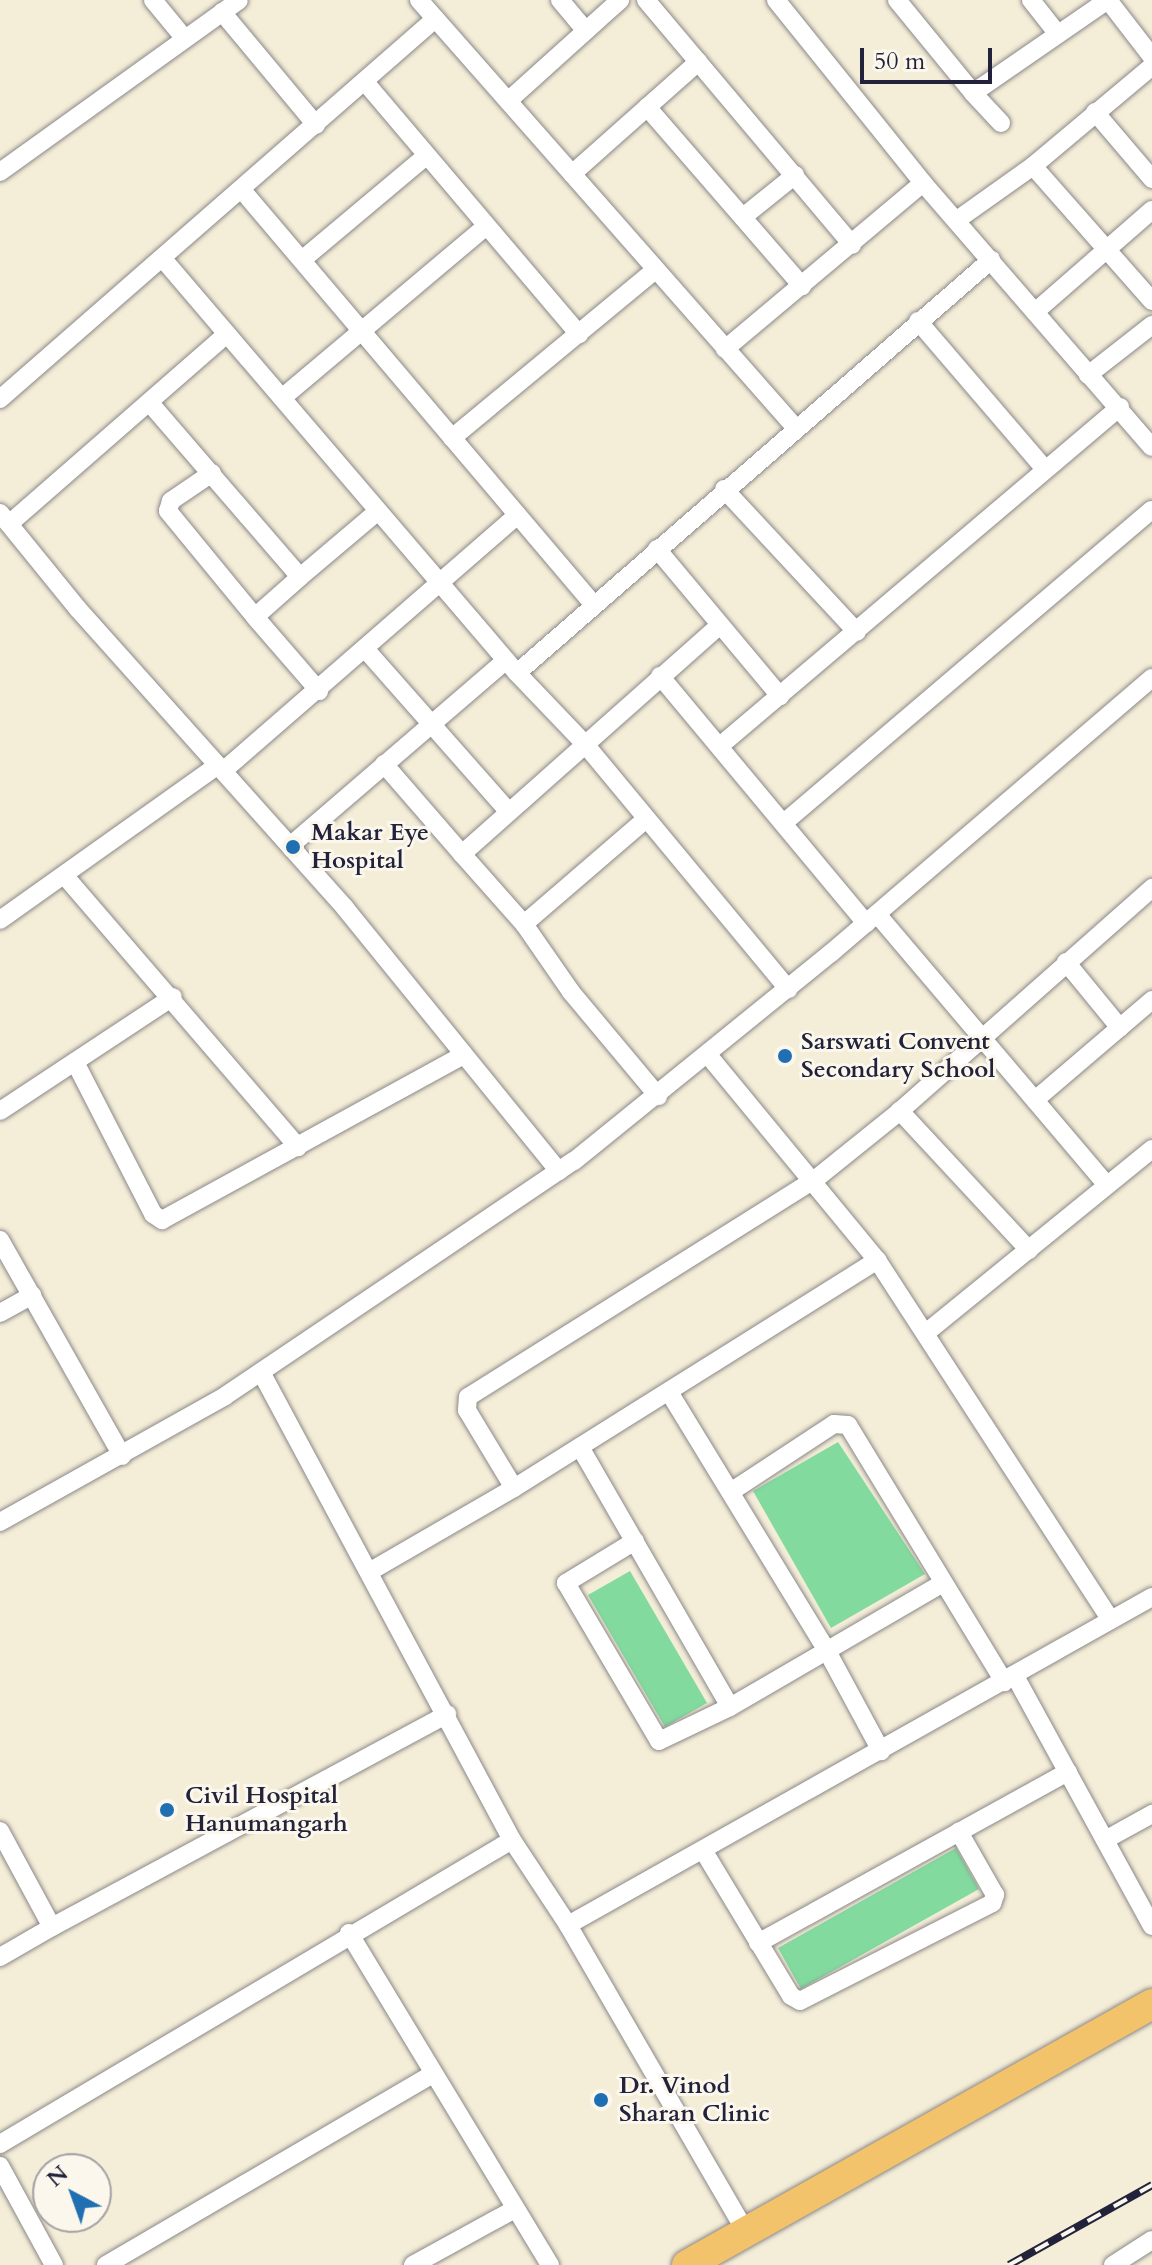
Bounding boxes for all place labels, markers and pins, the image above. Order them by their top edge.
place label: Makar Eye Hospital [311,819,429,875]
marker: Makar Eye Hospital [282,836,304,858]
place label: Sarswati Convent Secondary School [801,1028,995,1084]
marker: Sarswati Convent Secondary School [776,1047,794,1065]
place label: Civil Hospital Hanumangarh [185,1782,348,1838]
marker: Civil Hospital Hanumangarh [156,1799,178,1821]
place label: Dr. Vinod Sharan Clinic [619,2072,770,2128]
marker: Dr. Vinod Sharan Clinic [590,2089,612,2111]

